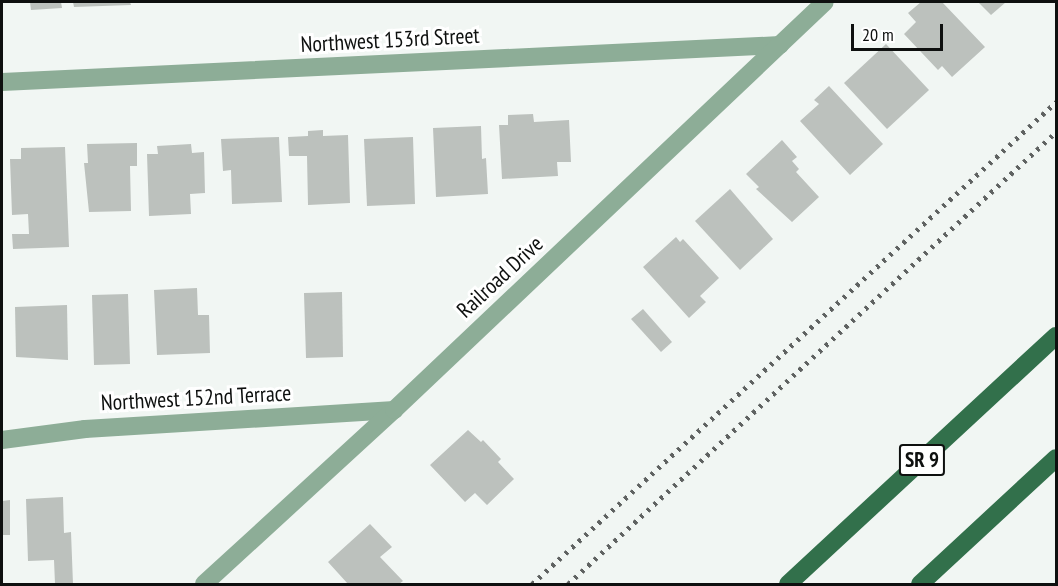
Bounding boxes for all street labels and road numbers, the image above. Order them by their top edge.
street label: Northwest 153rd Street [300,22,480,58]
street label: Railroad Drive [452,231,548,323]
street label: Northwest 152nd Terrace [100,380,292,416]
road number: SR 9 [898,442,946,478]

